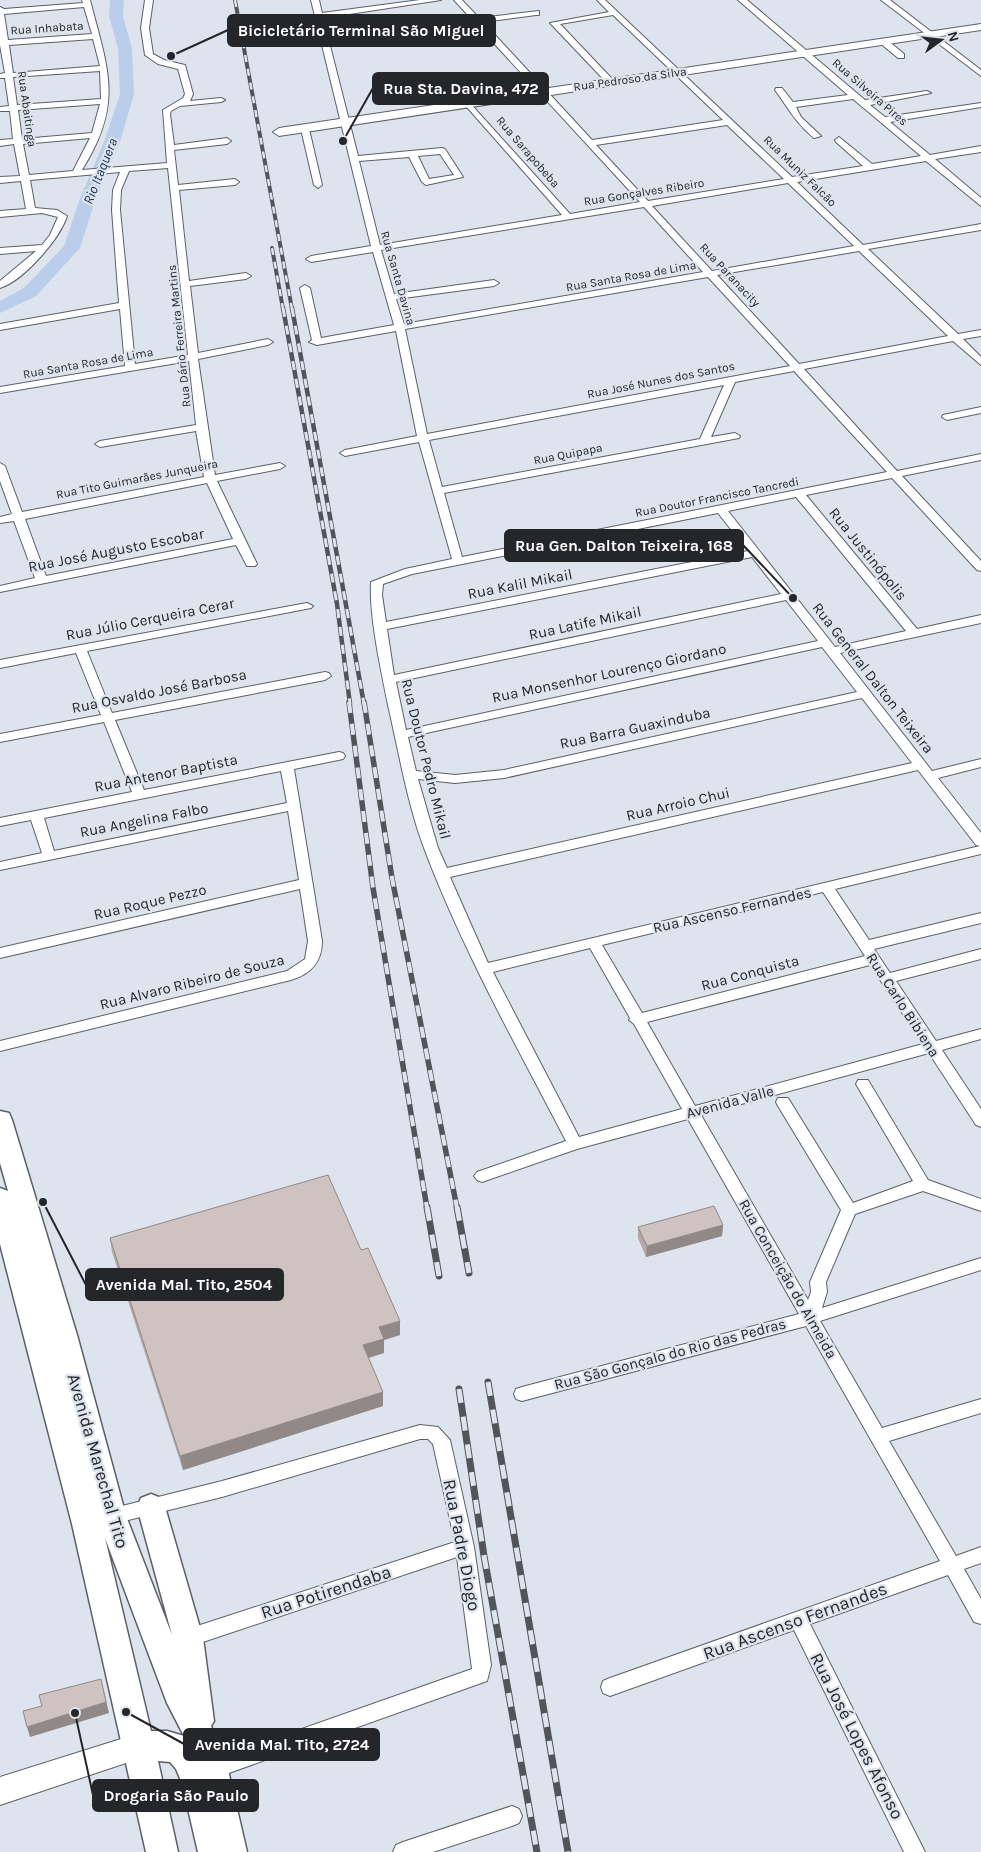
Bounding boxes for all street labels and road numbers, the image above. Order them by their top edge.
street label: Rua Inhabata [10,18,84,38]
street label: Rua Silveira Pires [830,56,910,128]
street label: Rua Pedroso da Silva [573,64,687,94]
street label: Rua Abaitinga [15,70,39,148]
street label: Rua Sarapobeba [493,114,563,190]
street label: Rua Muniz Falcão [761,133,839,209]
street label: Rua Gonçalves Ribeiro [583,176,705,208]
street label: Rua Santa Davina [378,229,418,327]
street label: Rua Paranacity [697,240,763,310]
street label: Rua Santa Rosa de Lima [565,258,697,294]
street label: Rua Dário Ferreira Martins [165,264,193,408]
street label: Rua Santa Rosa de Lima [22,345,154,381]
street label: Rua José Nunes dos Santos [586,359,736,401]
street label: Rua Quipapa [532,440,604,468]
street label: Rua Tito Guimarães Junqueira [55,456,219,502]
street label: Rua Doutor Francisco Tancredi [634,474,800,520]
street label: Rua Justinópolis [825,504,911,604]
street label: Rua José Augusto Escobar [27,524,206,576]
street label: Rua Kalil Mikail [466,565,574,603]
street label: Rua Júlio Cerqueira Cerar [64,594,236,644]
street label: Rua General Dalton Teixeira [808,599,938,757]
street label: Rua Latife Mikail [527,602,643,644]
street label: Rua Monsenhor Lourenço Giordano [490,639,728,707]
street label: Rua Osvaldo José Barbosa [70,665,248,717]
street label: Rua Doutor Pedro Mikail [397,677,455,841]
street label: Rua Barra Guaxinduba [558,703,712,753]
street label: Rua Antenor Baptista [93,750,239,796]
street label: Rua Arroio Chui [624,783,732,825]
street label: Rua Angelina Falbo [78,799,210,841]
street label: Rua Roque Pezzo [92,880,208,924]
street label: Rua Ascenso Fernandes [651,883,813,937]
street label: Rua Carlo Bibiena [862,949,944,1061]
street label: Rua Alvaro Ribeiro de Souza [98,950,286,1014]
street label: Rua Conquista [699,951,801,995]
street label: Avenida Valle [684,1082,776,1122]
street label: Rua Conceição do Almeida [735,1196,841,1362]
street label: Rua São Gonçalo do Rio das Pedras [552,1314,788,1394]
street label: Avenida Marechal Tito [63,1371,133,1551]
street label: Rua Padre Diogo [438,1477,486,1613]
street label: Rua Potirendaba [258,1561,394,1623]
street label: Rua Ascenso Fernandes [700,1577,890,1665]
street label: Rua José Lopes Afonso [805,1649,909,1823]

